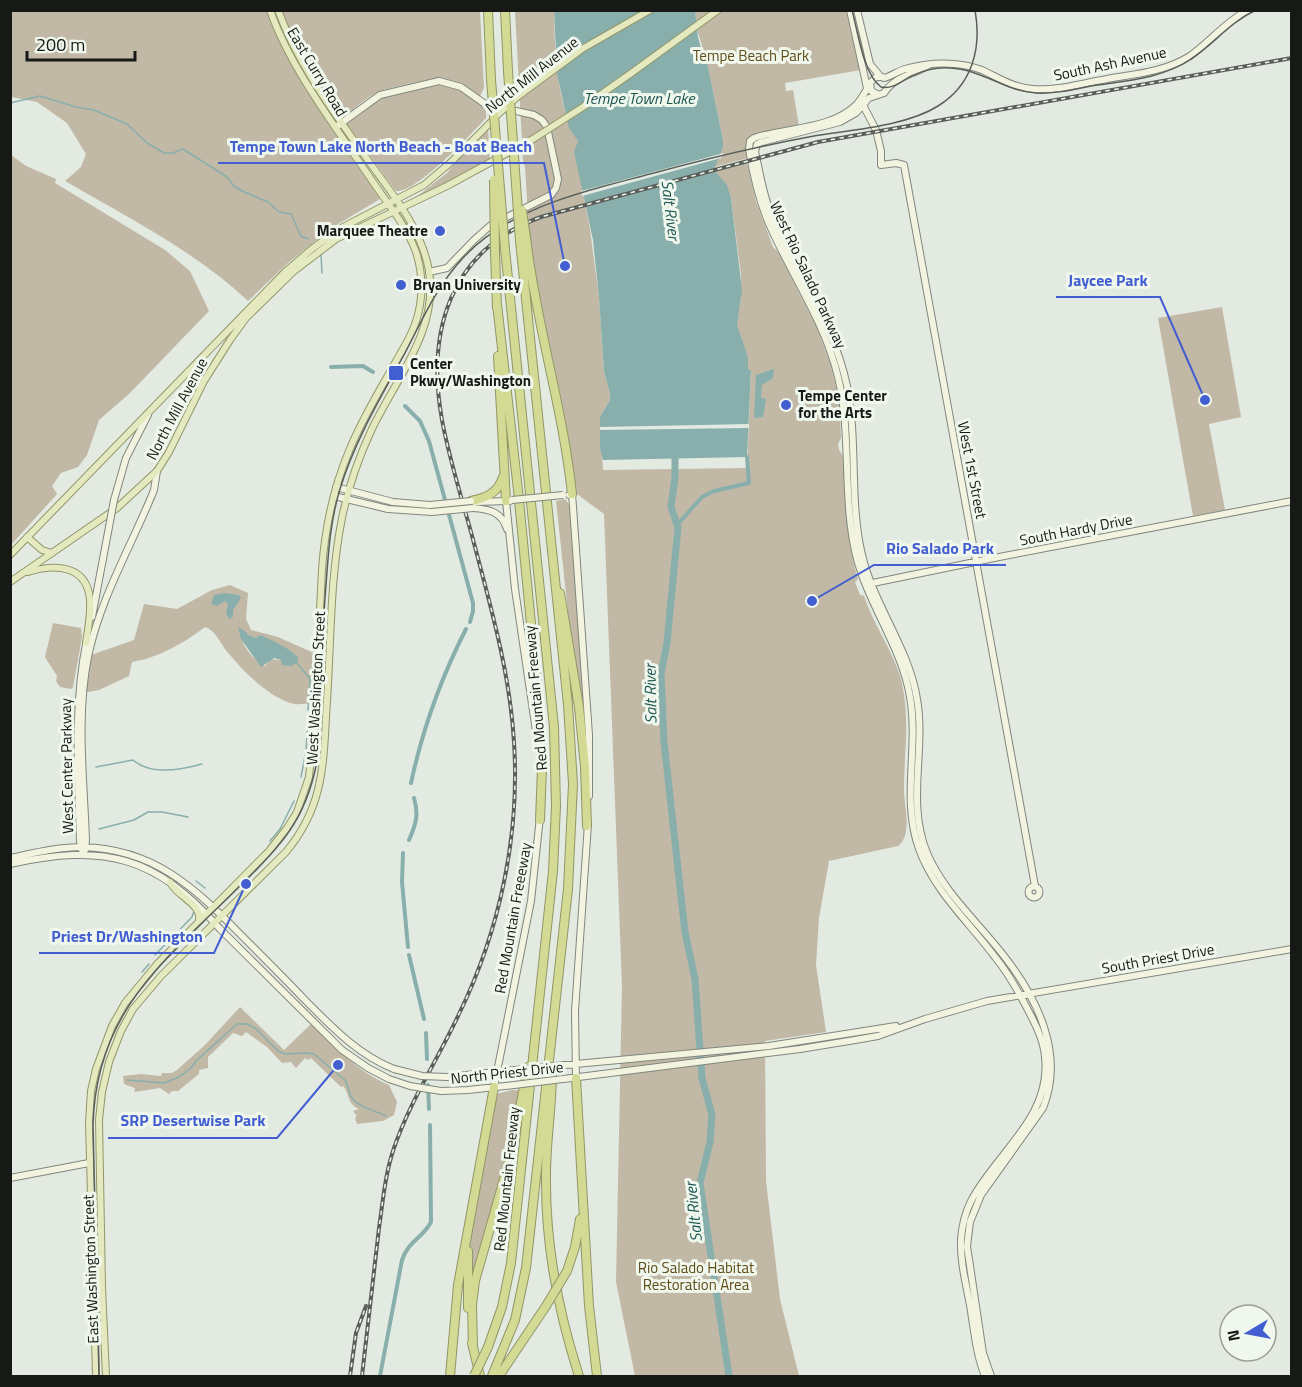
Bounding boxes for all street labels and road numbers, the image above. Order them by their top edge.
street label: East Curry Road [282,23,353,121]
street label: North Mill Avenue [480,31,583,118]
street label: South Ash Avenue [1051,40,1168,87]
street label: West Rio Salado Parkway [764,197,853,352]
street label: North Mill Avenue [140,354,213,464]
street label: West 1st Street [952,419,993,521]
street label: South Hardy Drive [1017,507,1134,552]
street label: West Washington Street [300,610,331,765]
street label: Red Mountain Freeway [518,625,553,772]
street label: West Center Parkway [54,698,79,834]
street label: Red Mountain Freeeway [488,841,537,995]
street label: South Priest Drive [1100,937,1216,980]
street label: North Priest Drive [450,1055,564,1090]
street label: Red Mountain Freeway [487,1105,526,1253]
street label: East Washington Street [76,1193,105,1344]

